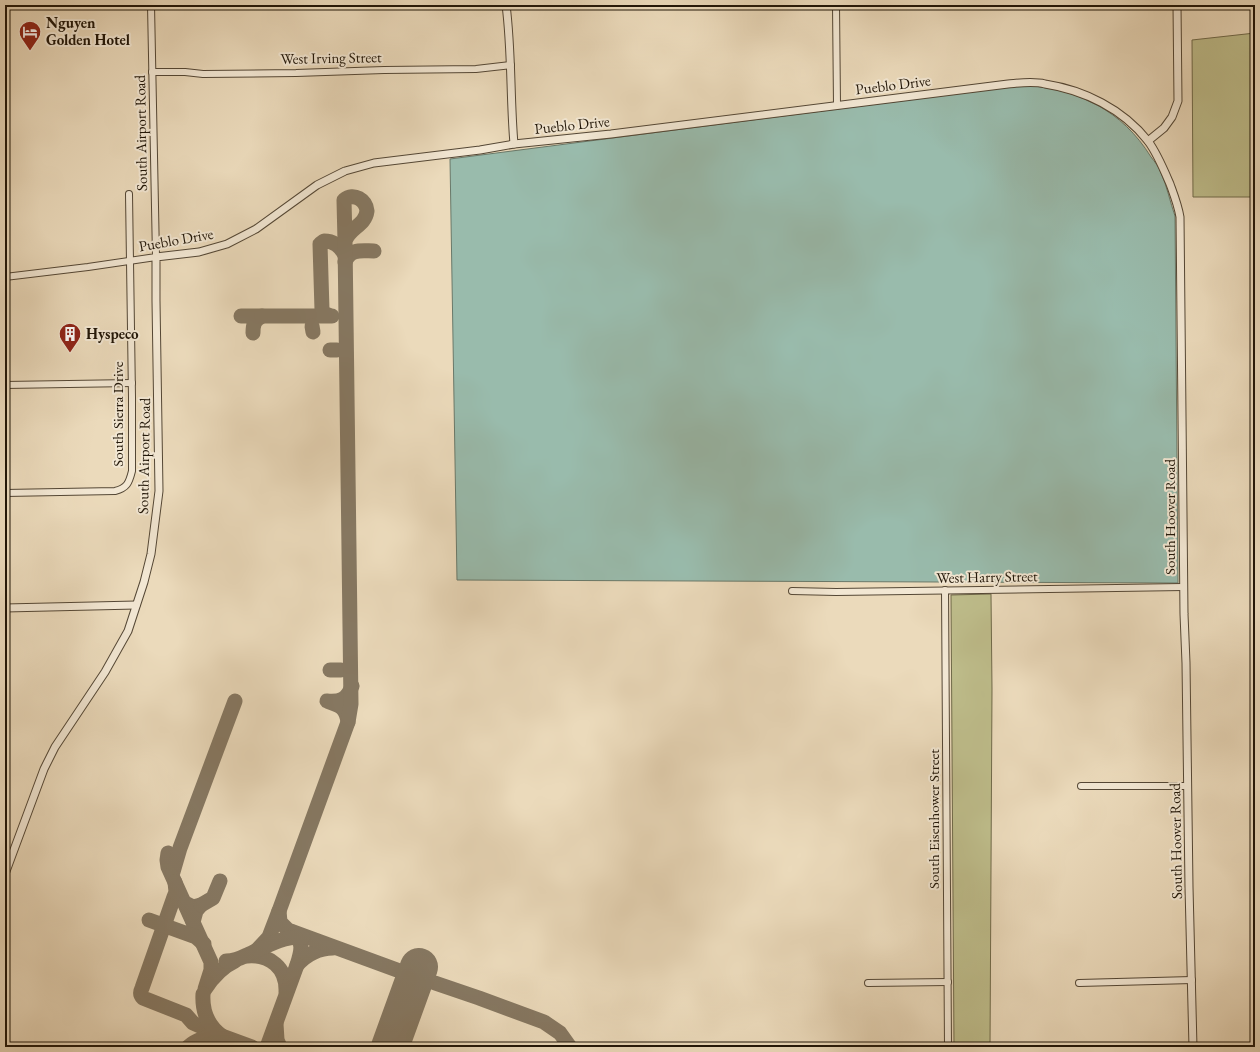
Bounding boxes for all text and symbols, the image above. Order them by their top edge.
place label: Nguyen Golden Hotel [46,13,131,49]
hotel icon: Nguyen Golden Hotel [17,19,43,52]
street label: West Irving Street [280,47,382,68]
street label: Pueblo Drive [854,70,932,99]
street label: South Airport Road [130,74,151,191]
street label: Pueblo Drive [533,111,611,138]
street label: Pueblo Drive [137,224,215,255]
building icon: Hyspeco [57,321,83,354]
place label: Hyspeco [86,324,139,343]
street label: South Sierra Drive [108,361,127,467]
street label: South Airport Road [133,397,154,514]
street label: South Hoover Road [1160,459,1179,575]
street label: West Harry Street [936,566,1038,587]
street label: South Eisenhower Street [924,749,943,889]
street label: South Hoover Road [1165,782,1186,899]

